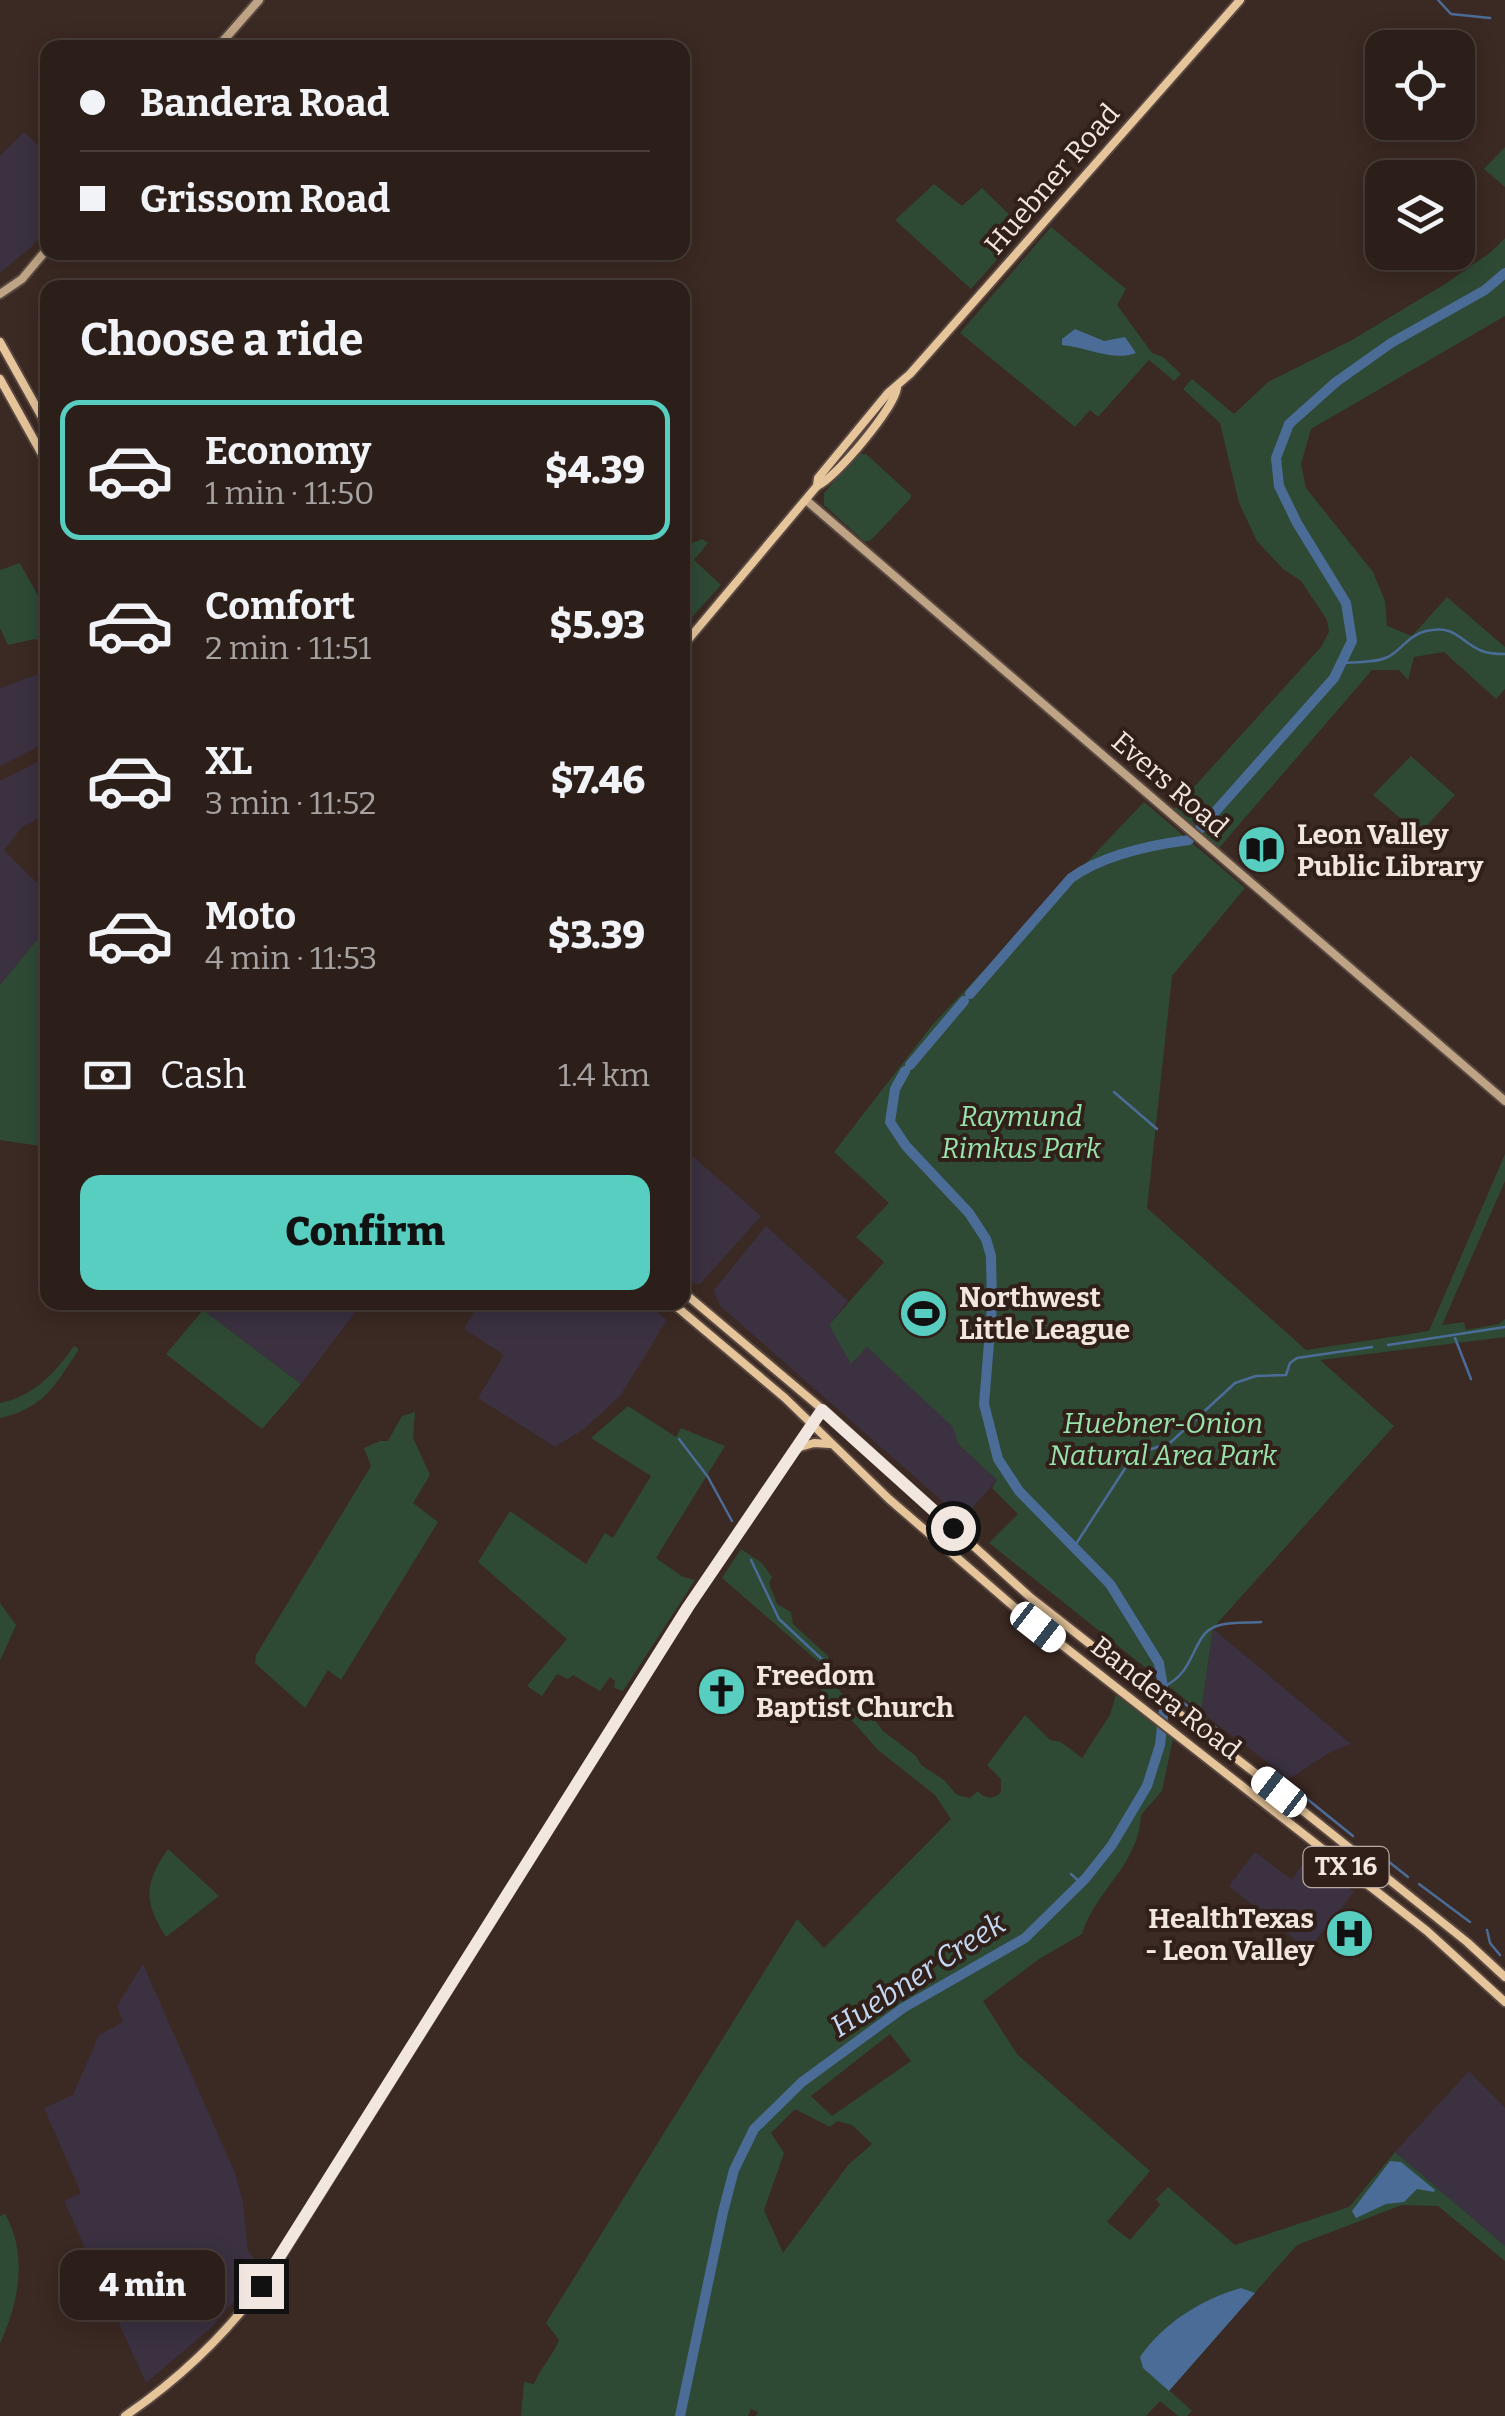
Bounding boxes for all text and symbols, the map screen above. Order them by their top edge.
map controls [1365,30,1475,270]
button: locate [1365,30,1475,140]
text: Bandera Road [140,80,390,126]
street label: Huebner Road [978,97,1126,261]
button: layers [1365,160,1475,270]
text: Grissom Road [140,176,390,222]
text: Choose a ride [80,313,363,367]
icon: car [85,425,175,515]
text: Economy [205,428,371,474]
text: $4.39 [545,447,645,493]
text: 1 min · 11:50 [205,474,375,512]
icon: car [85,580,175,670]
text: Comfort [205,583,355,629]
text: $5.93 [549,602,645,648]
text: 2 min · 11:51 [205,629,371,667]
street label: Evers Road [1105,725,1235,843]
icon: car [85,735,175,825]
text: XL [205,738,252,784]
text: $7.46 [551,757,645,803]
text: 3 min · 11:52 [205,784,376,822]
place label: Leon Valley Public Library [1297,818,1484,883]
library icon: Leon Valley Public Library [1236,824,1288,876]
icon: car [85,890,175,980]
text: Moto [205,893,296,939]
text: $3.39 [548,912,645,958]
text: 4 min · 11:53 [205,939,377,977]
icon: cash [80,1048,135,1103]
text: Cash [160,1052,246,1098]
text: 1.4 km [558,1056,650,1094]
park label: Raymund Rimkus Park [941,1100,1102,1165]
button: Confirm [80,1175,650,1290]
place label: Northwest Little League [959,1281,1130,1346]
sports icon: Northwest Little League [898,1287,950,1339]
park label: Huebner-Onion Natural Area Park [1049,1407,1278,1472]
route start [931,1506,976,1551]
car [1005,1597,1071,1657]
street label: Bandera Road [1085,1629,1247,1767]
place label: Freedom Baptist Church [756,1659,954,1724]
church icon: Freedom Baptist Church [695,1665,747,1717]
car [1246,1762,1312,1822]
road number: TX 16 [1304,1847,1388,1887]
place label: HealthTexas - Leon Valley [1145,1902,1314,1967]
water label: Huebner Creek [824,1905,1013,2045]
hospital icon: HealthTexas - Leon Valley [1323,1908,1375,1960]
callout: 4 min [61,2251,226,2321]
route end [239,2264,284,2309]
text: 4 min [99,2266,186,2304]

